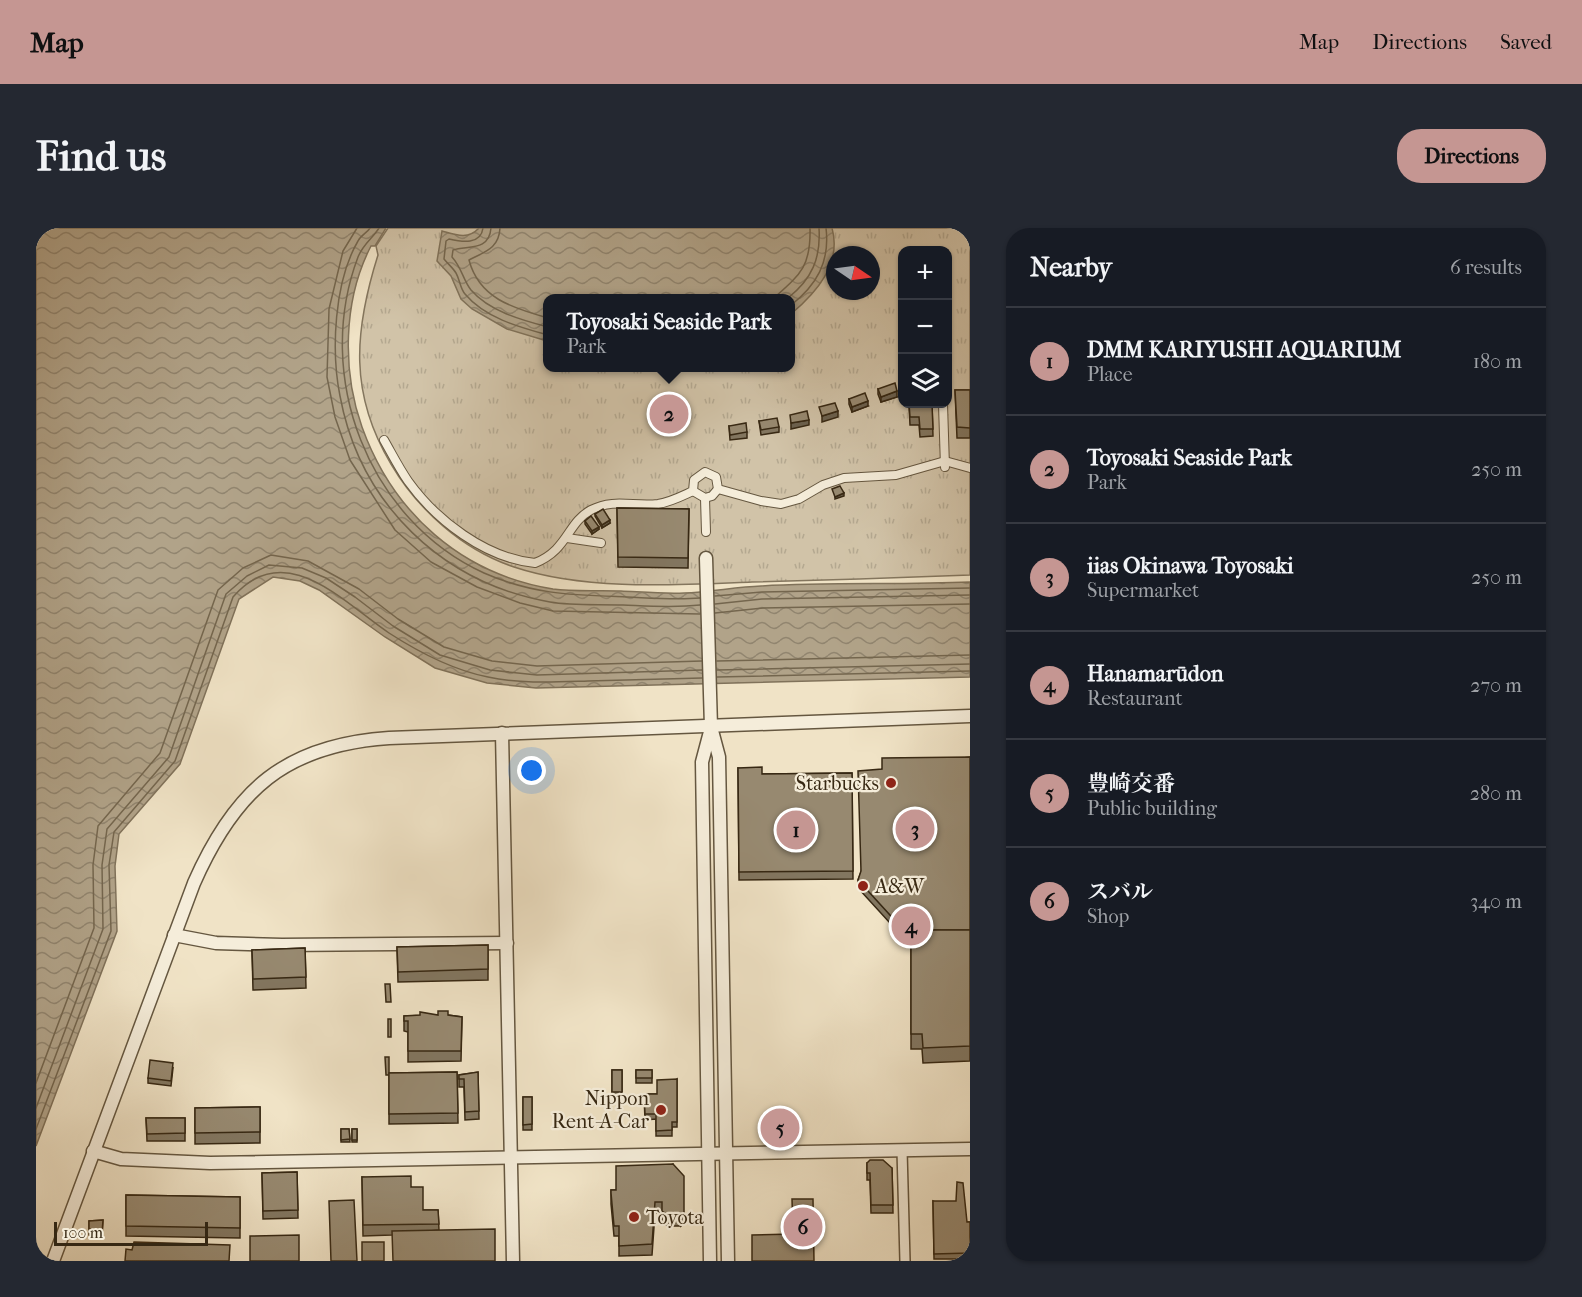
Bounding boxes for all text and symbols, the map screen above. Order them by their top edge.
text: Map [30,26,84,59]
text: Map [1299,30,1339,54]
text: Directions [1372,30,1467,54]
text: Saved [1500,30,1552,54]
button: Directions [1397,129,1546,183]
text: Find us [36,132,166,181]
north arrow [826,246,880,300]
map controls [898,246,952,408]
button: + [898,246,952,300]
text: Nearby [1030,252,1112,283]
text: 6 results [1450,256,1522,279]
popup [543,294,795,372]
button: − [898,300,952,354]
text: Toyosaki Seaside Park [567,309,771,335]
text: Park [567,335,606,358]
text: DMM KARIYUSHI AQUARIUM [1087,337,1401,363]
text: 1 [1046,350,1053,373]
text: 180 m [1473,350,1522,373]
button: layers [898,354,952,408]
text: Place [1087,363,1133,386]
pin: 2 [650,392,688,436]
text: Toyosaki Seaside Park [1087,445,1292,471]
text: 2 [1044,458,1055,481]
text: 250 m [1471,458,1522,481]
text: Park [1087,471,1127,494]
text: iias Okinawa Toyosaki [1087,553,1294,579]
text: 3 [1045,566,1054,589]
text: 250 m [1471,566,1522,589]
text: Supermarket [1087,579,1199,602]
text: Hanamarūdon [1087,661,1224,687]
text: 4 [1044,674,1055,697]
text: 270 m [1470,674,1522,697]
text: Restaurant [1087,687,1183,710]
your location [517,756,546,785]
text: 豊崎交番 [1087,771,1175,797]
place label: Starbucks [796,772,879,795]
marker: Starbucks [884,776,898,790]
text: 5 [1045,782,1054,805]
text: 280 m [1470,782,1522,805]
text: Public building [1087,797,1217,820]
pin: 3 [896,806,934,852]
pin: 1 [776,808,816,852]
place label: A&W [874,875,925,898]
marker: A&W [856,879,870,893]
text: スバル [1087,879,1153,905]
text: 6 [1044,890,1055,913]
text: 340 m [1470,890,1522,913]
pin: 4 [892,904,930,948]
text: Shop [1087,905,1129,928]
place label: Nippon Rent-A-Car [552,1087,649,1133]
marker: Nippon Rent-A-Car [654,1103,668,1117]
pin: 5 [760,1106,800,1150]
pin: 6 [784,1204,822,1250]
place label: Toyota [646,1206,705,1229]
marker: Toyota [627,1210,641,1224]
scale bar [54,1219,208,1246]
text: 100 m [63,1223,103,1242]

